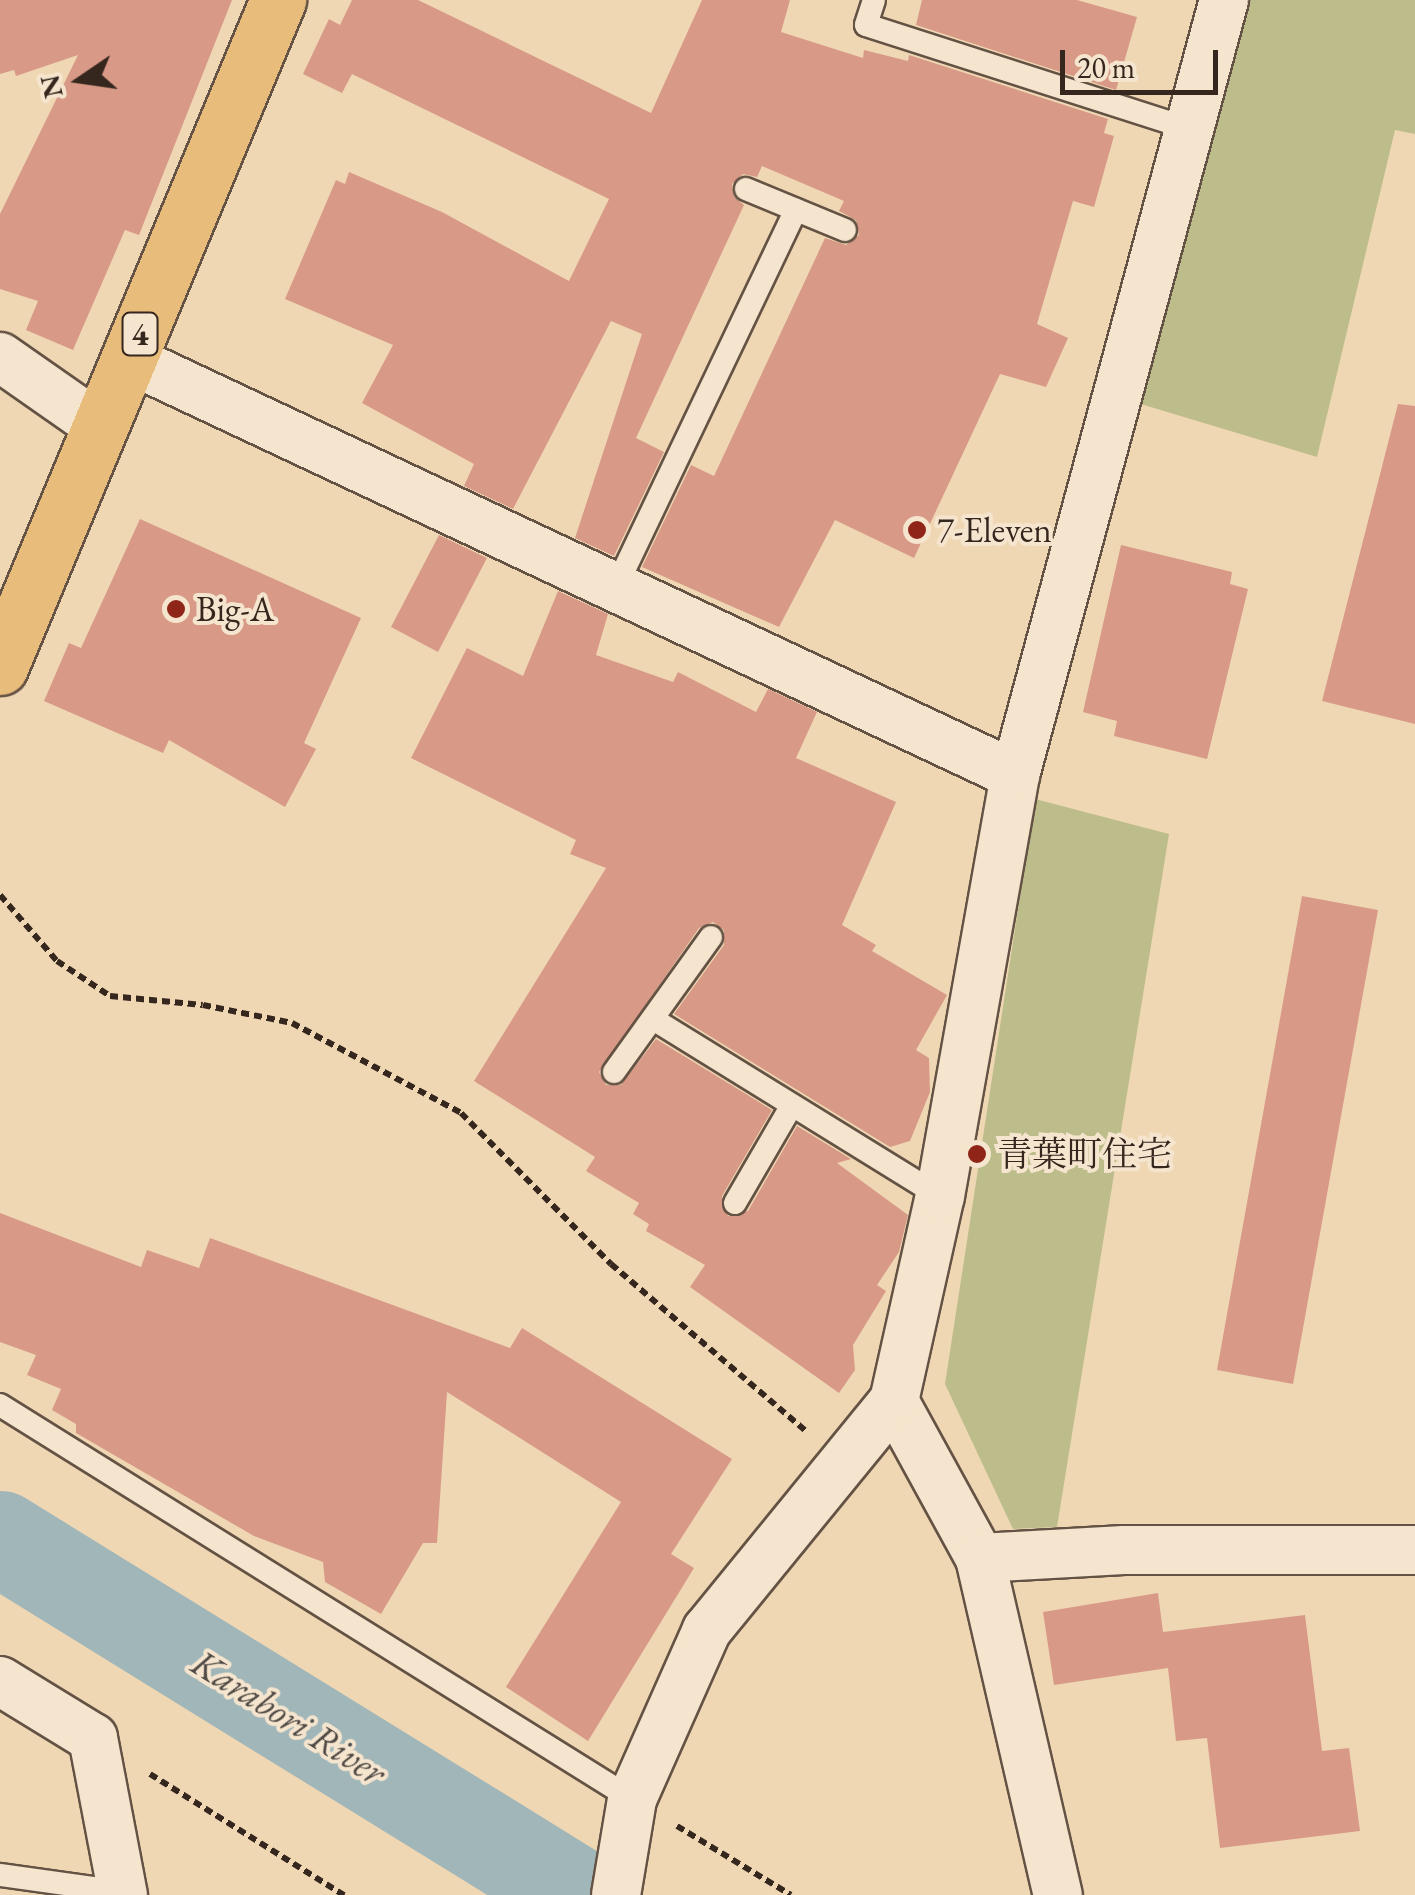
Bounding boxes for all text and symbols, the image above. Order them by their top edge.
north arrow [30,30,130,130]
scale bar [1065,30,1222,92]
text: 20 m [1077,48,1135,87]
text: N [31,72,71,102]
road number: 4 [120,307,160,361]
place label: 7-Eleven [937,509,1052,551]
marker: 7-Eleven [906,519,928,541]
place label: Big-A [196,588,274,630]
marker: Big-A [165,598,187,620]
place label: 青葉町住宅 [997,1133,1172,1175]
marker: 青葉町住宅 [966,1143,988,1165]
water label: Karabori River [184,1639,394,1795]

